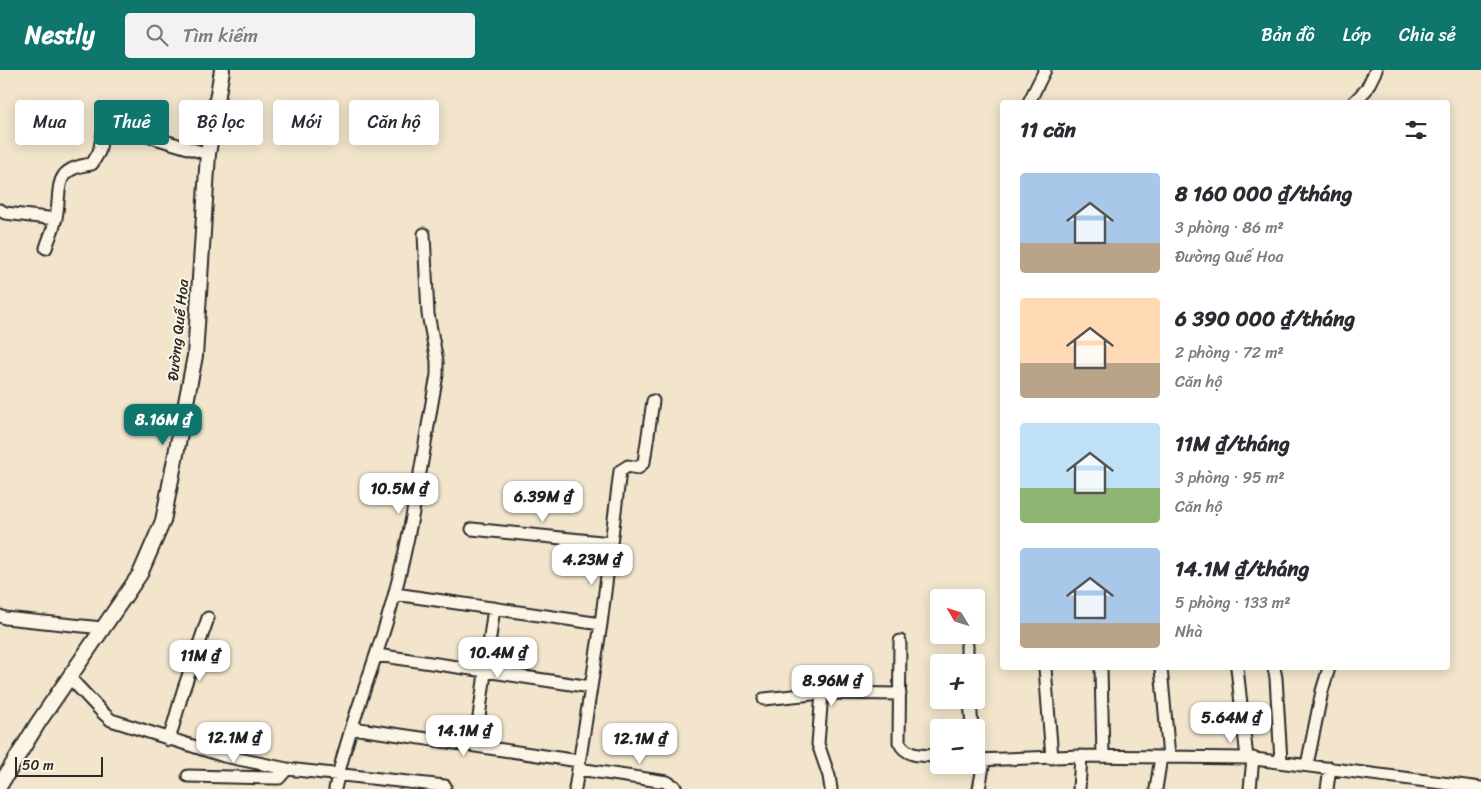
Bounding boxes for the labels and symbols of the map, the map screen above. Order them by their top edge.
street label: Đường Quế Hoa [160,278,196,382]
pin: 8.16M ₫ [117,404,209,446]
pin: 10.5M ₫ [353,472,445,515]
pin: 6.39M ₫ [497,480,589,523]
pin: 4.23M ₫ [546,544,638,586]
north arrow [930,589,985,644]
pin: 10.4M ₫ [452,636,544,679]
pin: 11M ₫ [165,640,235,682]
pin: 8.96M ₫ [786,664,878,707]
pin: 5.64M ₫ [1185,702,1277,744]
pin: 14.1M ₫ [418,714,510,757]
pin: 12.1M ₫ [188,722,280,764]
pin: 12.1M ₫ [594,722,686,765]
scale bar [15,754,102,777]

